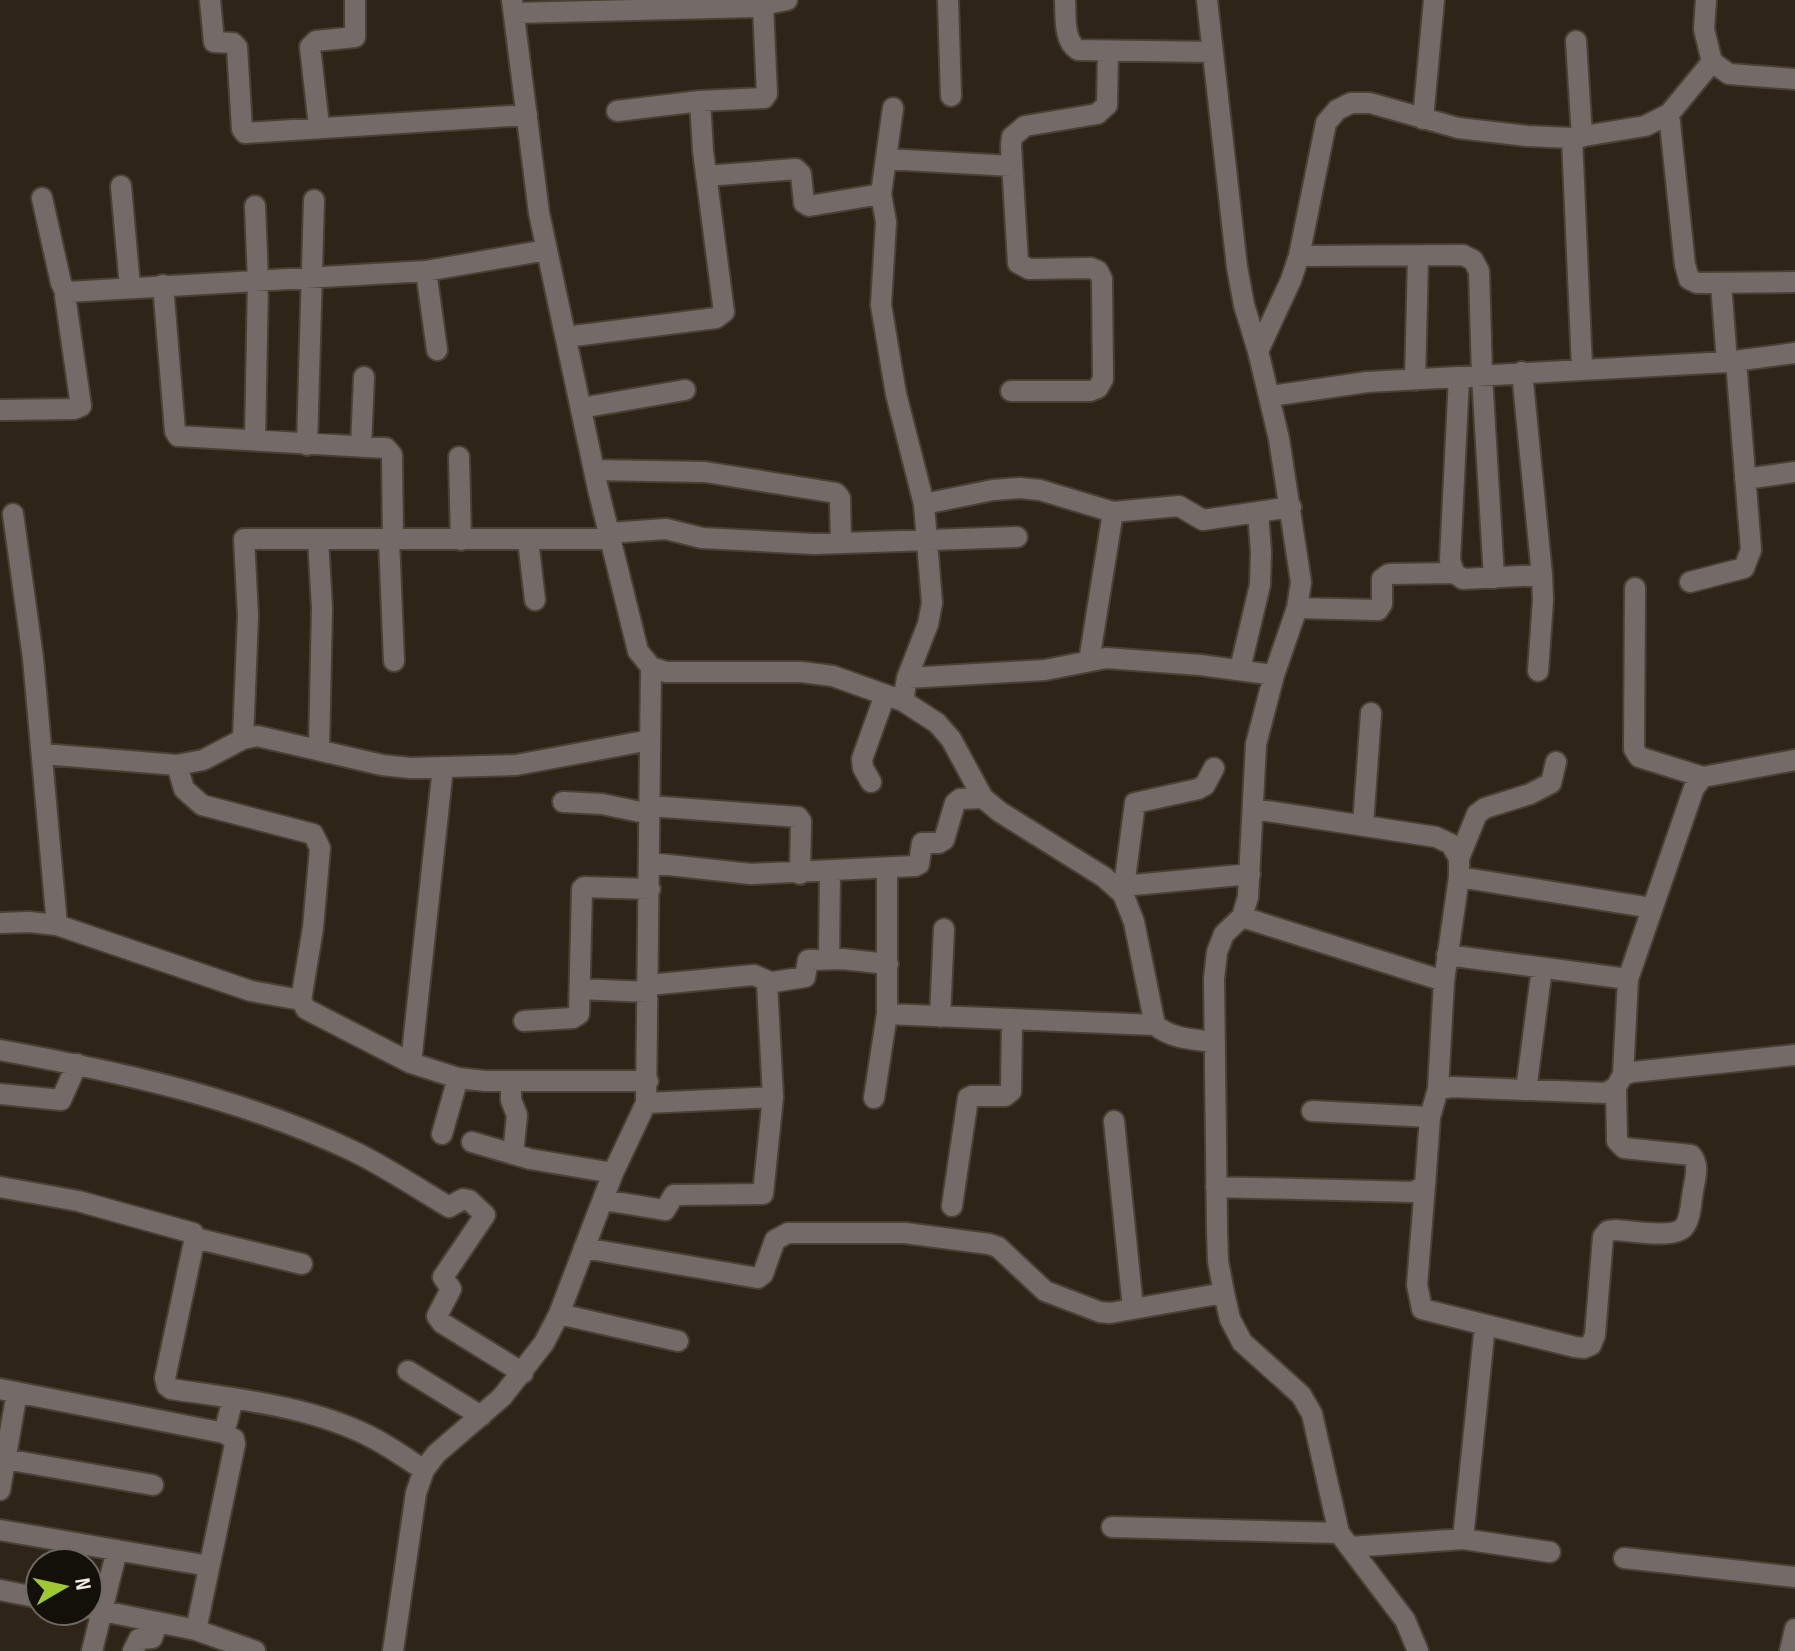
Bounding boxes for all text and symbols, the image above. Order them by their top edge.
north arrow [24,1547,104,1627]
text: N [68,1576,97,1592]

